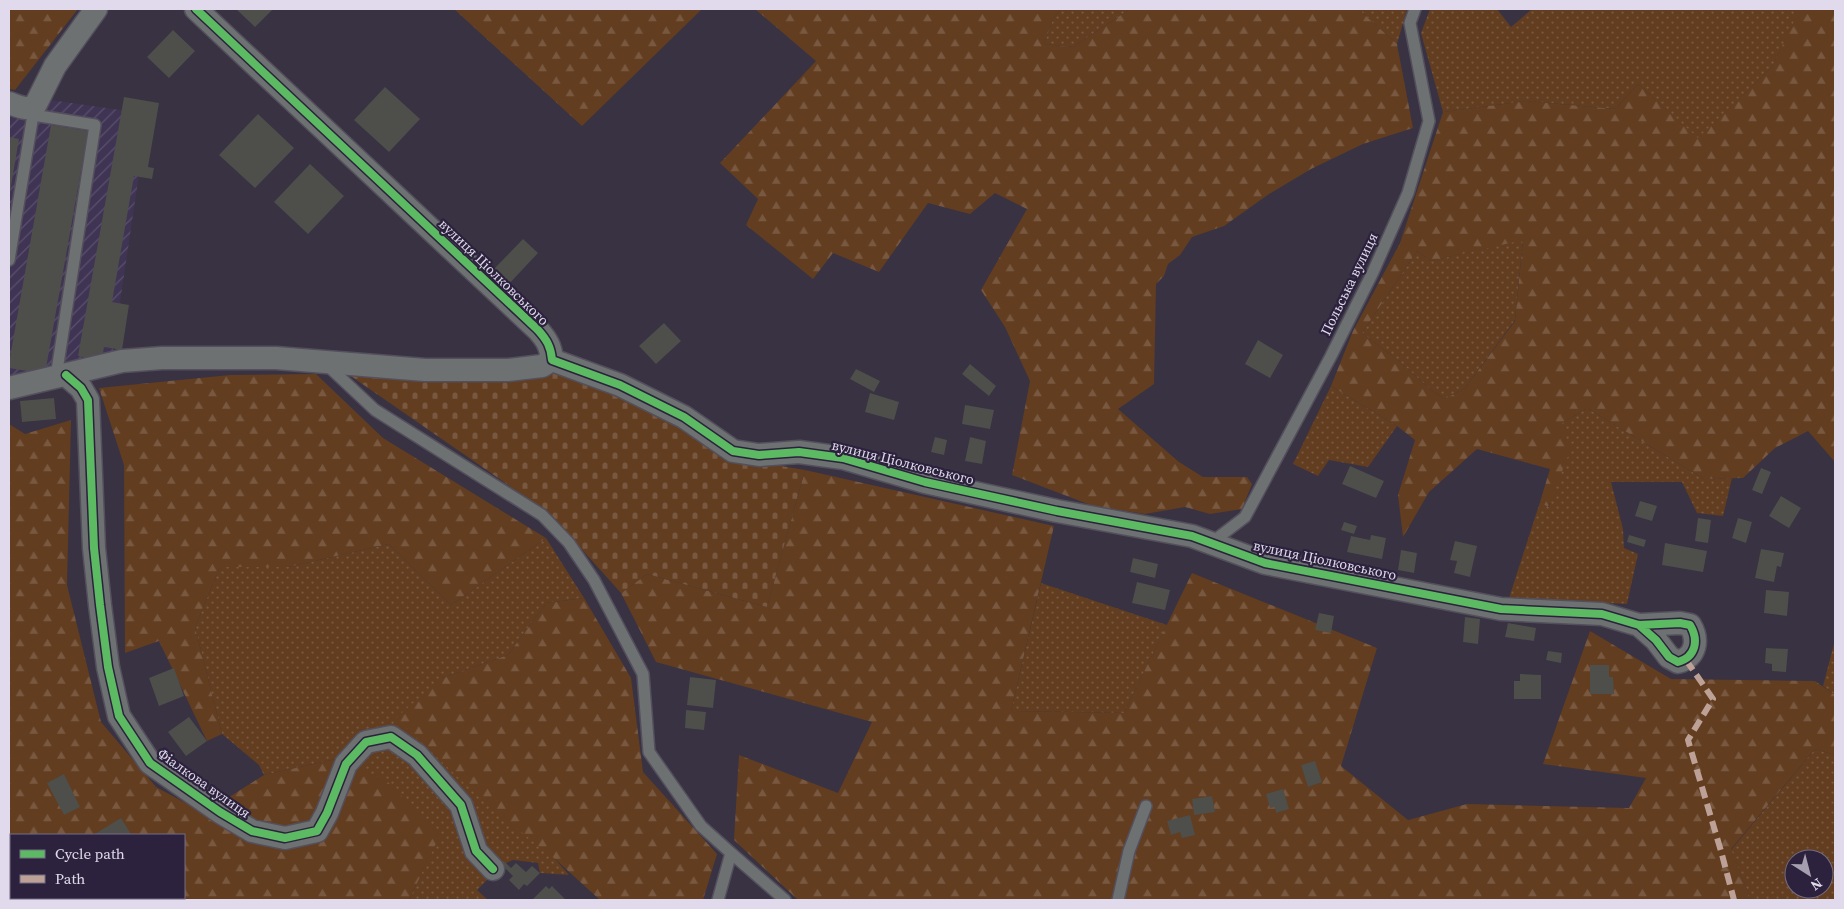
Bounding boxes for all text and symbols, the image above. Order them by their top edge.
street label: вулиця Ціолковського [435,214,554,330]
street label: Польська вулиця [1315,229,1383,339]
street label: вулиця Ціолковського [830,435,977,489]
street label: вулиця Ціолковського [1252,535,1399,585]
street label: Фіалкова вулиця [154,743,254,823]
legend [10,834,185,899]
text: Cycle path [55,843,125,864]
north arrow [1784,849,1834,899]
text: Path [55,868,85,889]
text: N [1807,873,1827,896]

